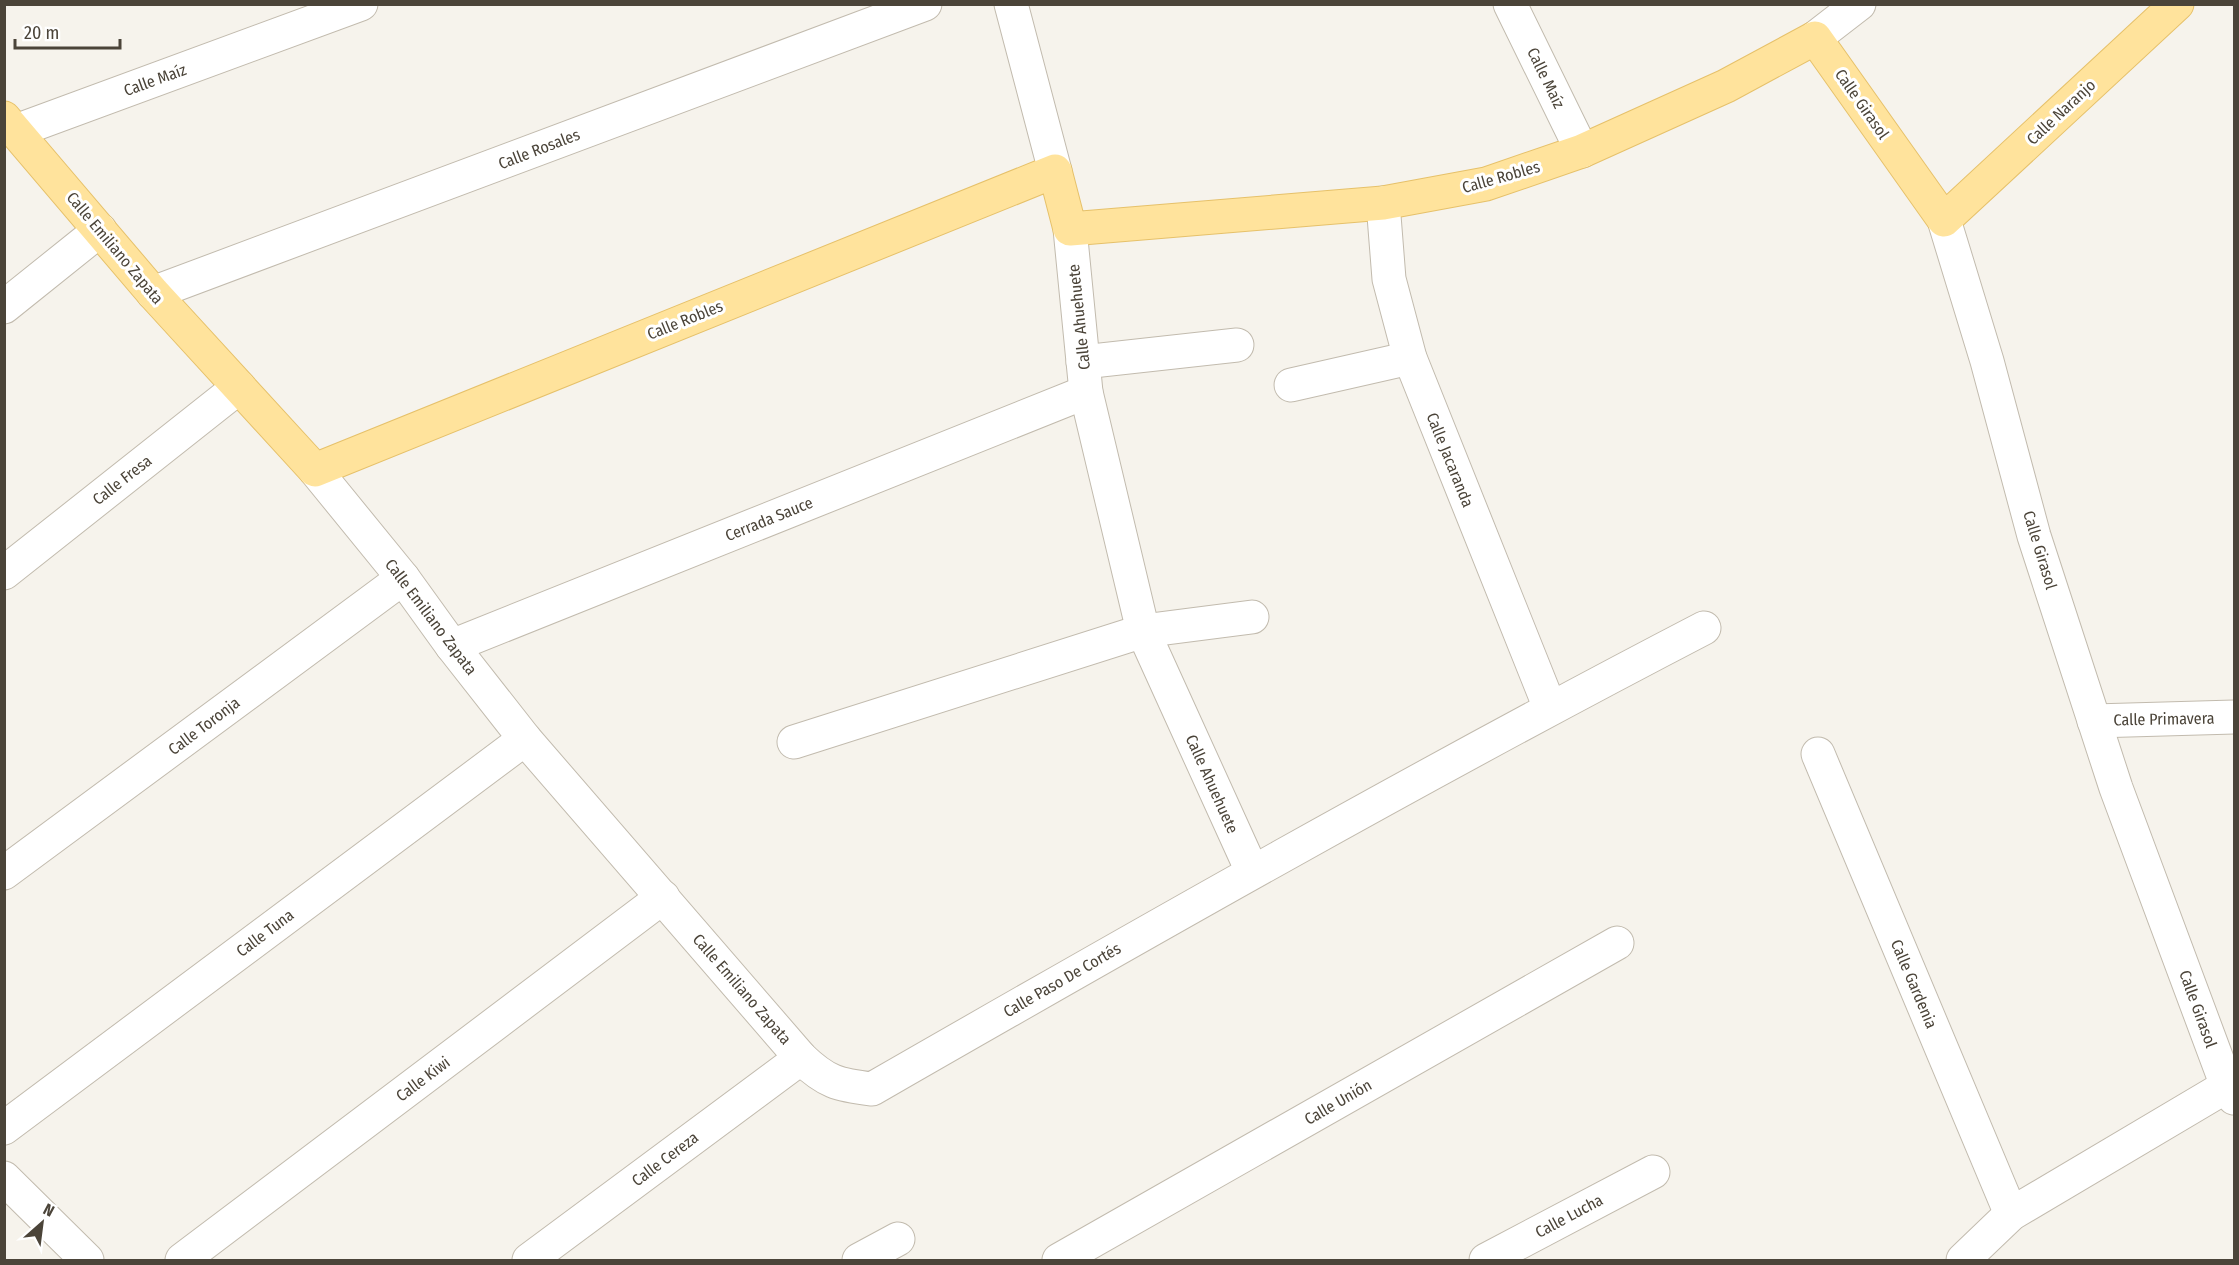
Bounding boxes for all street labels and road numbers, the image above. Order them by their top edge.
street label: Calle Maíz [1523,45,1569,111]
street label: Calle Maíz [121,60,189,100]
street label: Calle Girasol [1831,65,1893,143]
street label: Calle Naranjo [2023,75,2099,149]
street label: Calle Rosales [496,125,583,173]
street label: Calle Robles [1460,157,1542,197]
street label: Calle Emiliano Zapata [63,188,167,308]
street label: Calle Ahuehuete [1064,263,1094,371]
street label: Calle Robles [644,296,726,344]
street label: Calle Jacaranda [1422,410,1478,510]
street label: Calle Fresa [89,451,155,509]
street label: Cerrada Sauce [722,493,816,545]
street label: Calle Girasol [2019,508,2061,592]
street label: Calle Emiliano Zapata [381,555,481,679]
street label: Calle Toronja [165,693,244,759]
street label: Calle Primavera [2113,709,2215,729]
street label: Calle Ahuehuete [1182,732,1242,837]
street label: Calle Tuna [232,905,298,961]
street label: Calle Emiliano Zapata [689,930,795,1048]
street label: Calle Gardenia [1887,937,1941,1031]
street label: Calle Paso De Cortés [1000,939,1124,1021]
street label: Calle Girasol [2175,968,2221,1050]
street label: Calle Kiwi [392,1053,454,1105]
street label: Calle Unión [1301,1075,1375,1129]
street label: Calle Cereza [628,1128,702,1190]
street label: Calle Lucha [1532,1190,1606,1242]

